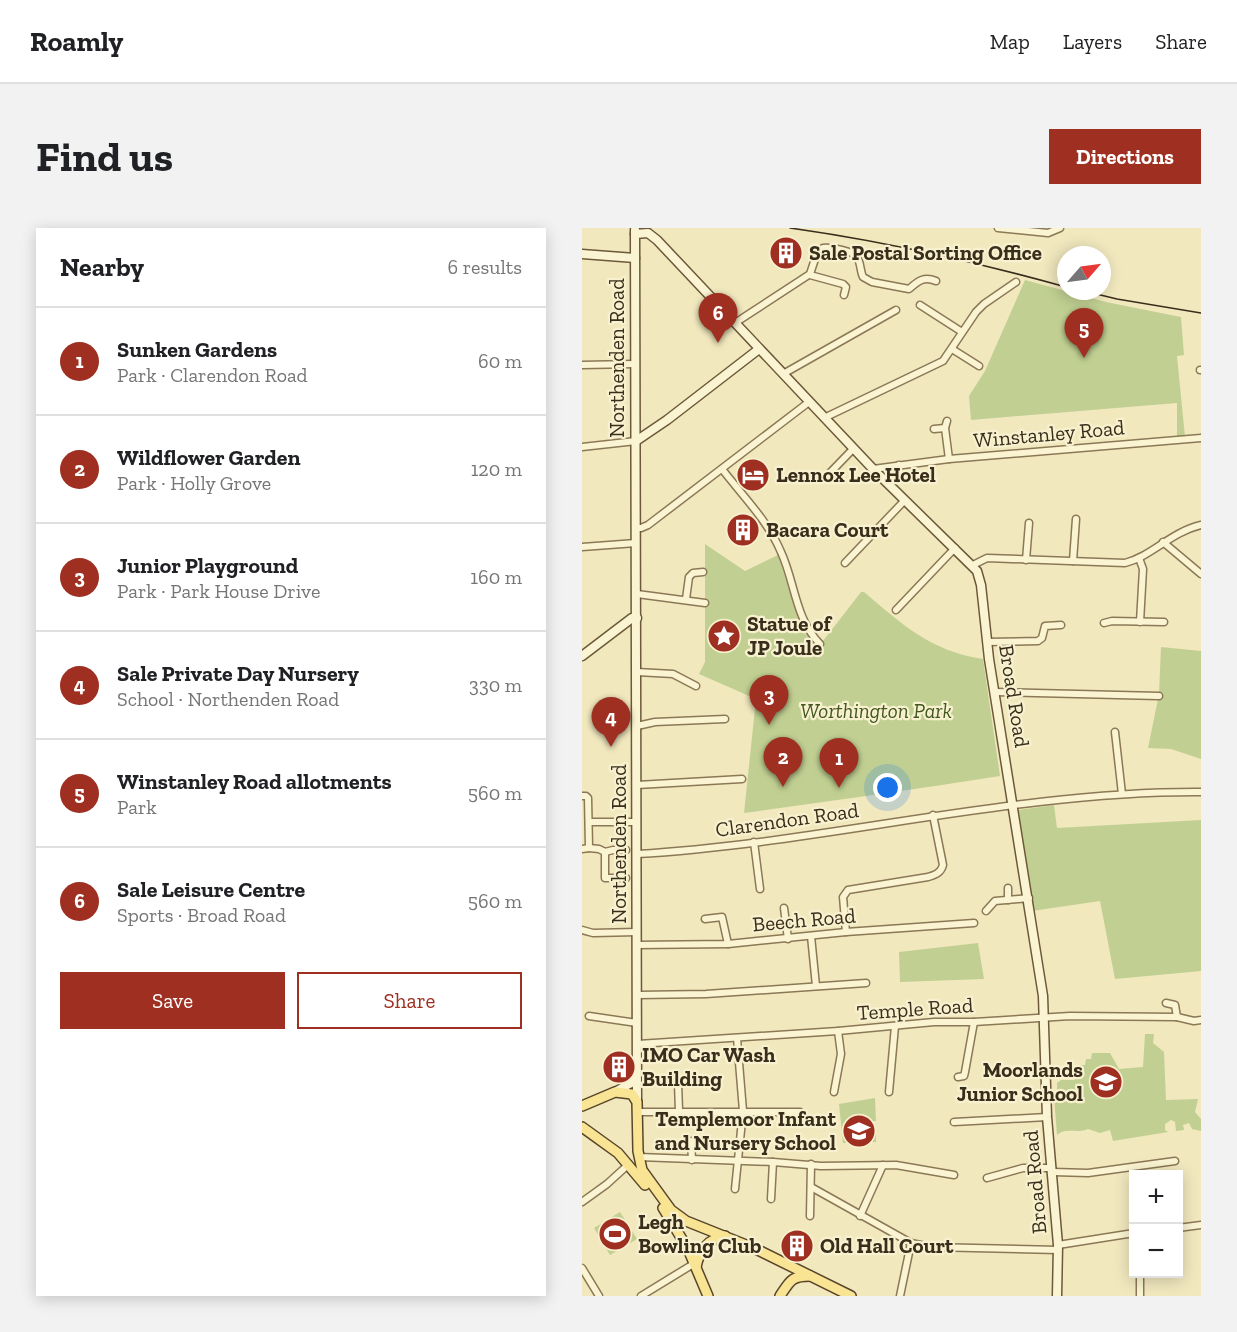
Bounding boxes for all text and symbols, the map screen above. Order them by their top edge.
text: Roamly [30,25,123,58]
text: Map [990,29,1030,54]
text: Layers [1063,29,1122,54]
text: Share [1155,29,1207,54]
button: Directions [1049,129,1201,184]
text: Find us [36,131,173,182]
building icon: Sale Postal Sorting Office [768,235,804,271]
place label: Sale Postal Sorting Office [809,240,1042,265]
north arrow [1057,246,1111,300]
text: Nearby [60,251,144,283]
text: 6 results [448,255,522,279]
street label: Northenden Road [604,278,629,438]
pin: 6 [698,294,738,343]
pin: 5 [1064,308,1104,358]
text: Sunken Gardens [117,336,277,363]
text: 1 [75,349,84,373]
text: 60 m [478,349,522,373]
text: Park · Clarendon Road [117,363,308,387]
street label: Winstanley Road [972,414,1126,453]
text: Wildflower Garden [117,444,301,471]
text: 2 [74,457,85,481]
text: 120 m [471,457,522,481]
hotel icon: Lennox Lee Hotel [735,457,771,493]
place label: Lennox Lee Hotel [776,462,936,487]
text: Park · Holly Grove [117,471,271,495]
building icon: Bacara Court [725,512,761,548]
place label: Bacara Court [766,517,889,542]
text: Junior Playground [117,552,298,579]
text: 3 [74,565,85,589]
text: 160 m [470,565,522,589]
text: Park · Park House Drive [117,579,320,603]
place label: Statue of JP Joule [747,611,832,660]
place icon: Statue of JP Joule [706,618,742,654]
street label: Broad Road [994,643,1035,750]
text: Sale Private Day Nursery [117,660,359,687]
text: 4 [74,673,85,697]
text: 330 m [469,673,522,697]
pin: 3 [750,676,789,725]
text: School · Northenden Road [117,687,339,711]
pin: 4 [591,698,630,747]
park label: Worthington Park [800,698,952,723]
pin: 2 [764,738,802,787]
pin: 1 [820,738,858,788]
street label: Northenden Road [606,764,631,924]
text: Winstanley Road allotments [117,768,392,795]
your location [873,773,902,802]
text: 5 [74,781,85,805]
text: 560 m [468,781,522,805]
text: Park [117,795,157,819]
street label: Clarendon Road [714,797,861,842]
text: Sale Leisure Centre [117,876,305,903]
text: 6 [74,889,85,913]
text: 560 m [468,889,522,913]
street label: Beech Road [751,902,857,936]
text: Sports · Broad Road [117,903,286,927]
button: Save [60,972,285,1029]
button: Share [297,972,522,1029]
street label: Temple Road [856,992,974,1025]
place label: IMO Car Wash Building [642,1042,775,1091]
building icon: IMO Car Wash Building [601,1049,637,1085]
place label: Moorlands Junior School [957,1057,1083,1106]
school or university icon: Moorlands Junior School [1088,1064,1124,1100]
place label: Templemoor Infant and Nursery School [655,1106,837,1155]
school or university icon: Templemoor Infant and Nursery School [841,1113,877,1149]
street label: Broad Road [1017,1129,1051,1235]
map controls [1129,1170,1183,1278]
button: + [1129,1170,1183,1224]
place label: Legh Bowling Club [638,1209,762,1258]
sports icon: Legh Bowling Club [597,1216,633,1252]
button: − [1129,1224,1183,1278]
building icon: Old Hall Court [779,1228,815,1264]
place label: Old Hall Court [820,1233,954,1258]

